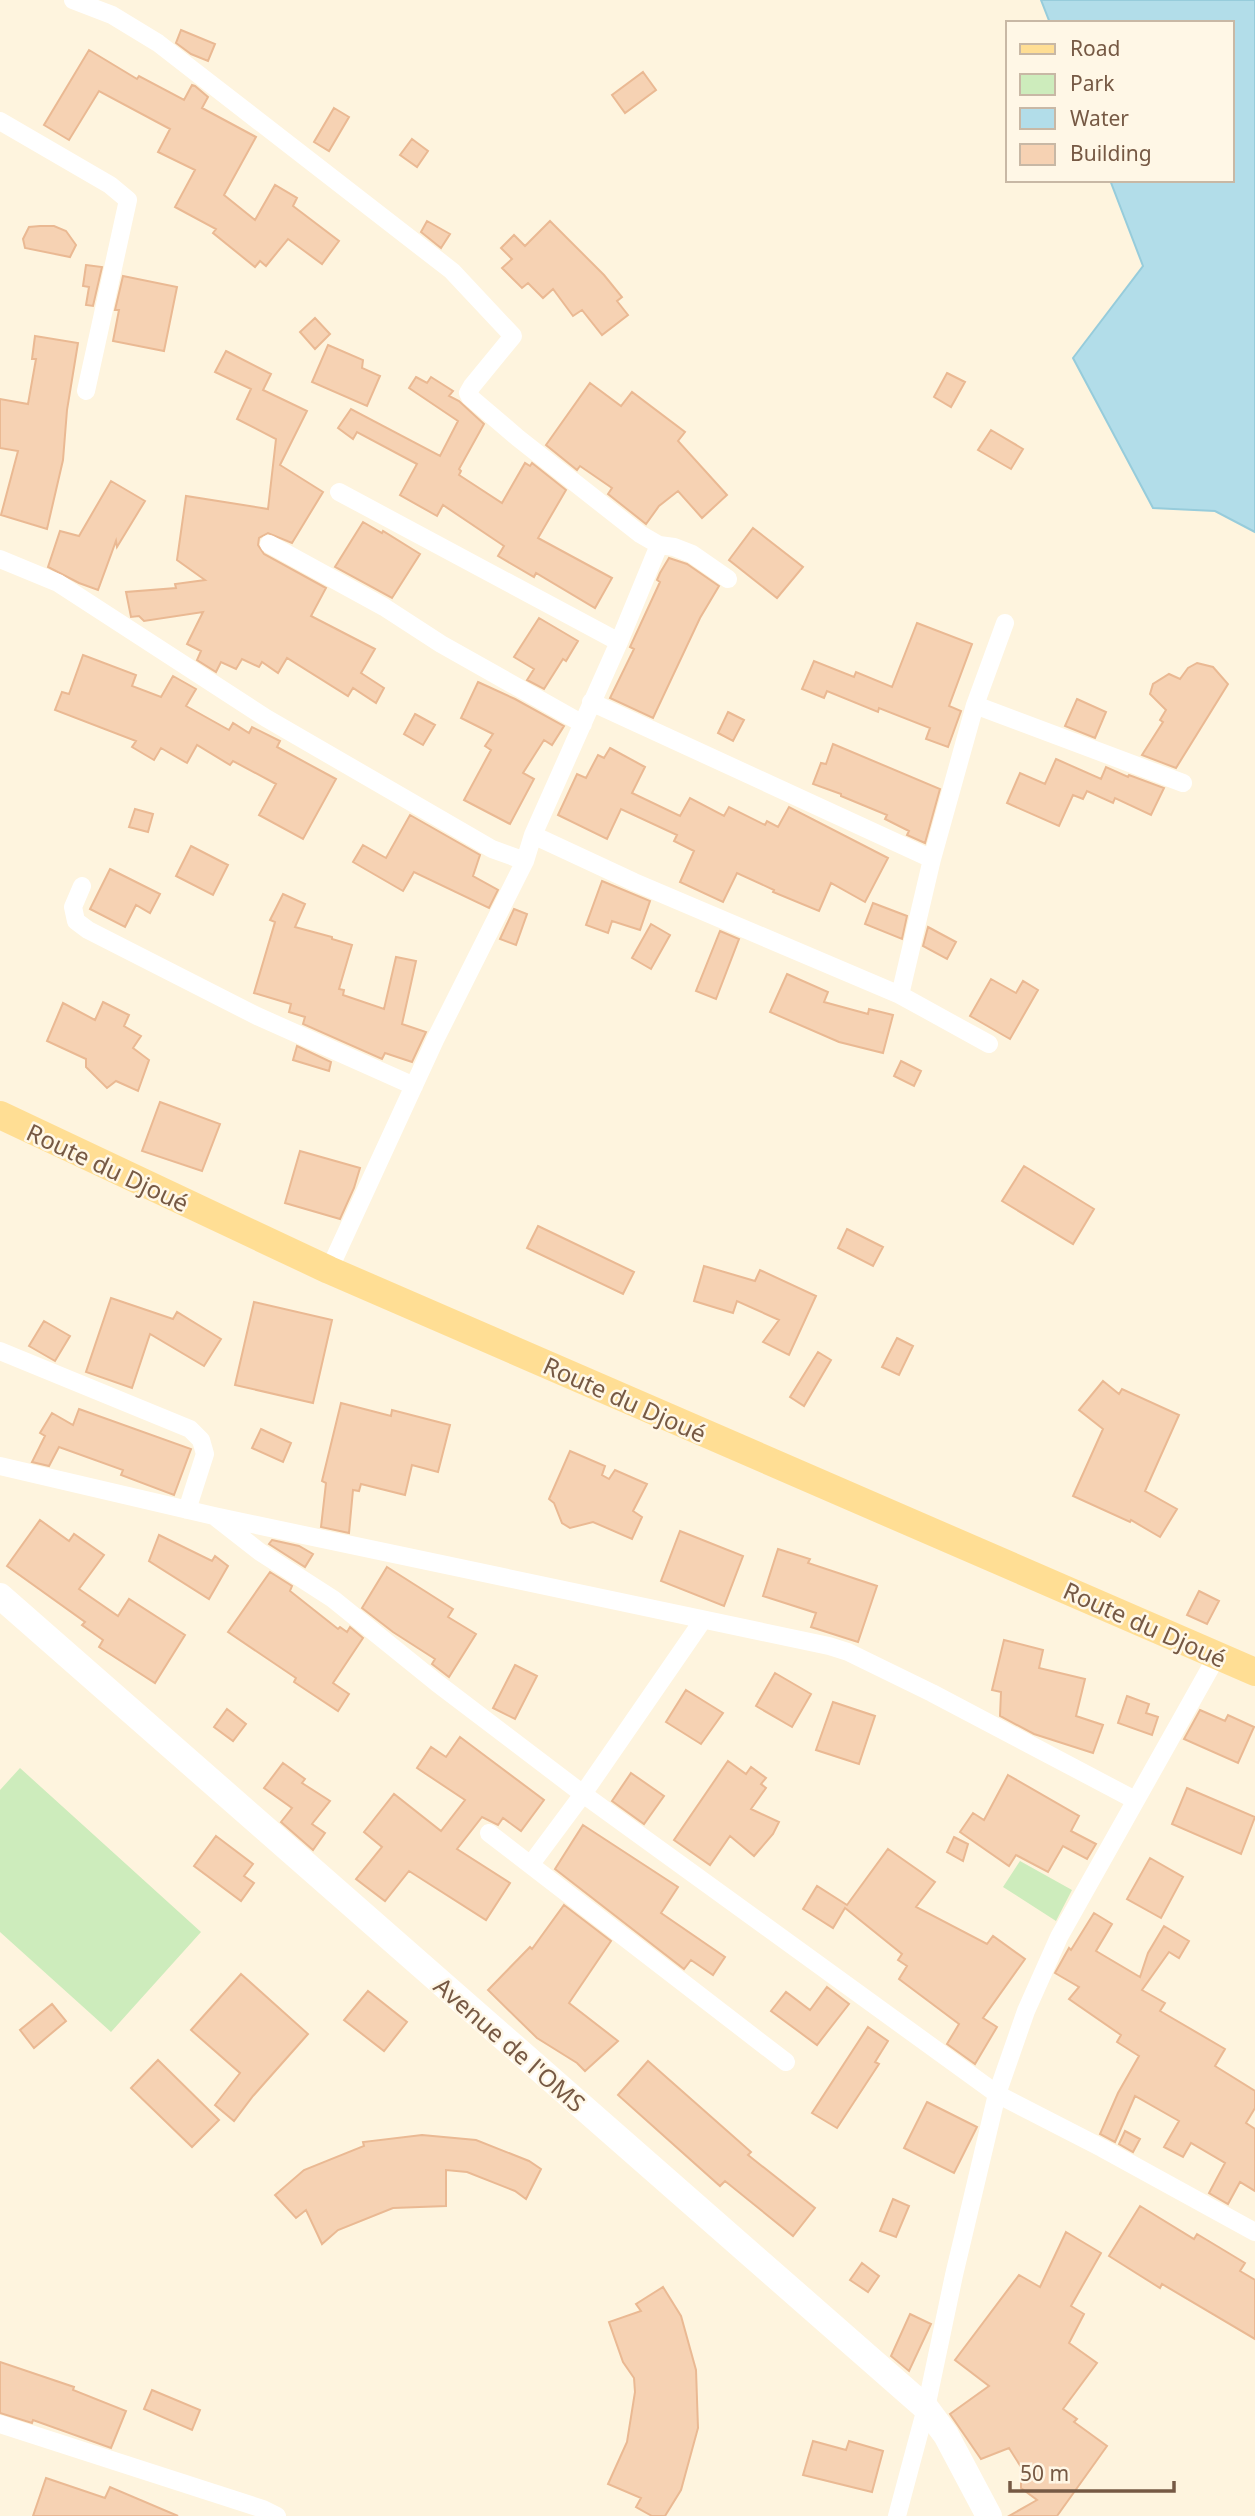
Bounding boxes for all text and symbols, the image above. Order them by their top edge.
legend [1006,21,1234,182]
text: Road [1070,34,1120,62]
text: Park [1070,69,1115,97]
text: Water [1070,104,1129,132]
text: Building [1070,139,1152,167]
street label: Route du Djoué [22,1115,194,1219]
street label: Route du Djoué [538,1348,712,1450]
street label: Route du Djoué [1058,1573,1232,1675]
street label: Avenue de l'OMS [427,1969,593,2119]
scale bar [1010,2450,1174,2494]
text: 50 m [1020,2459,1069,2487]

